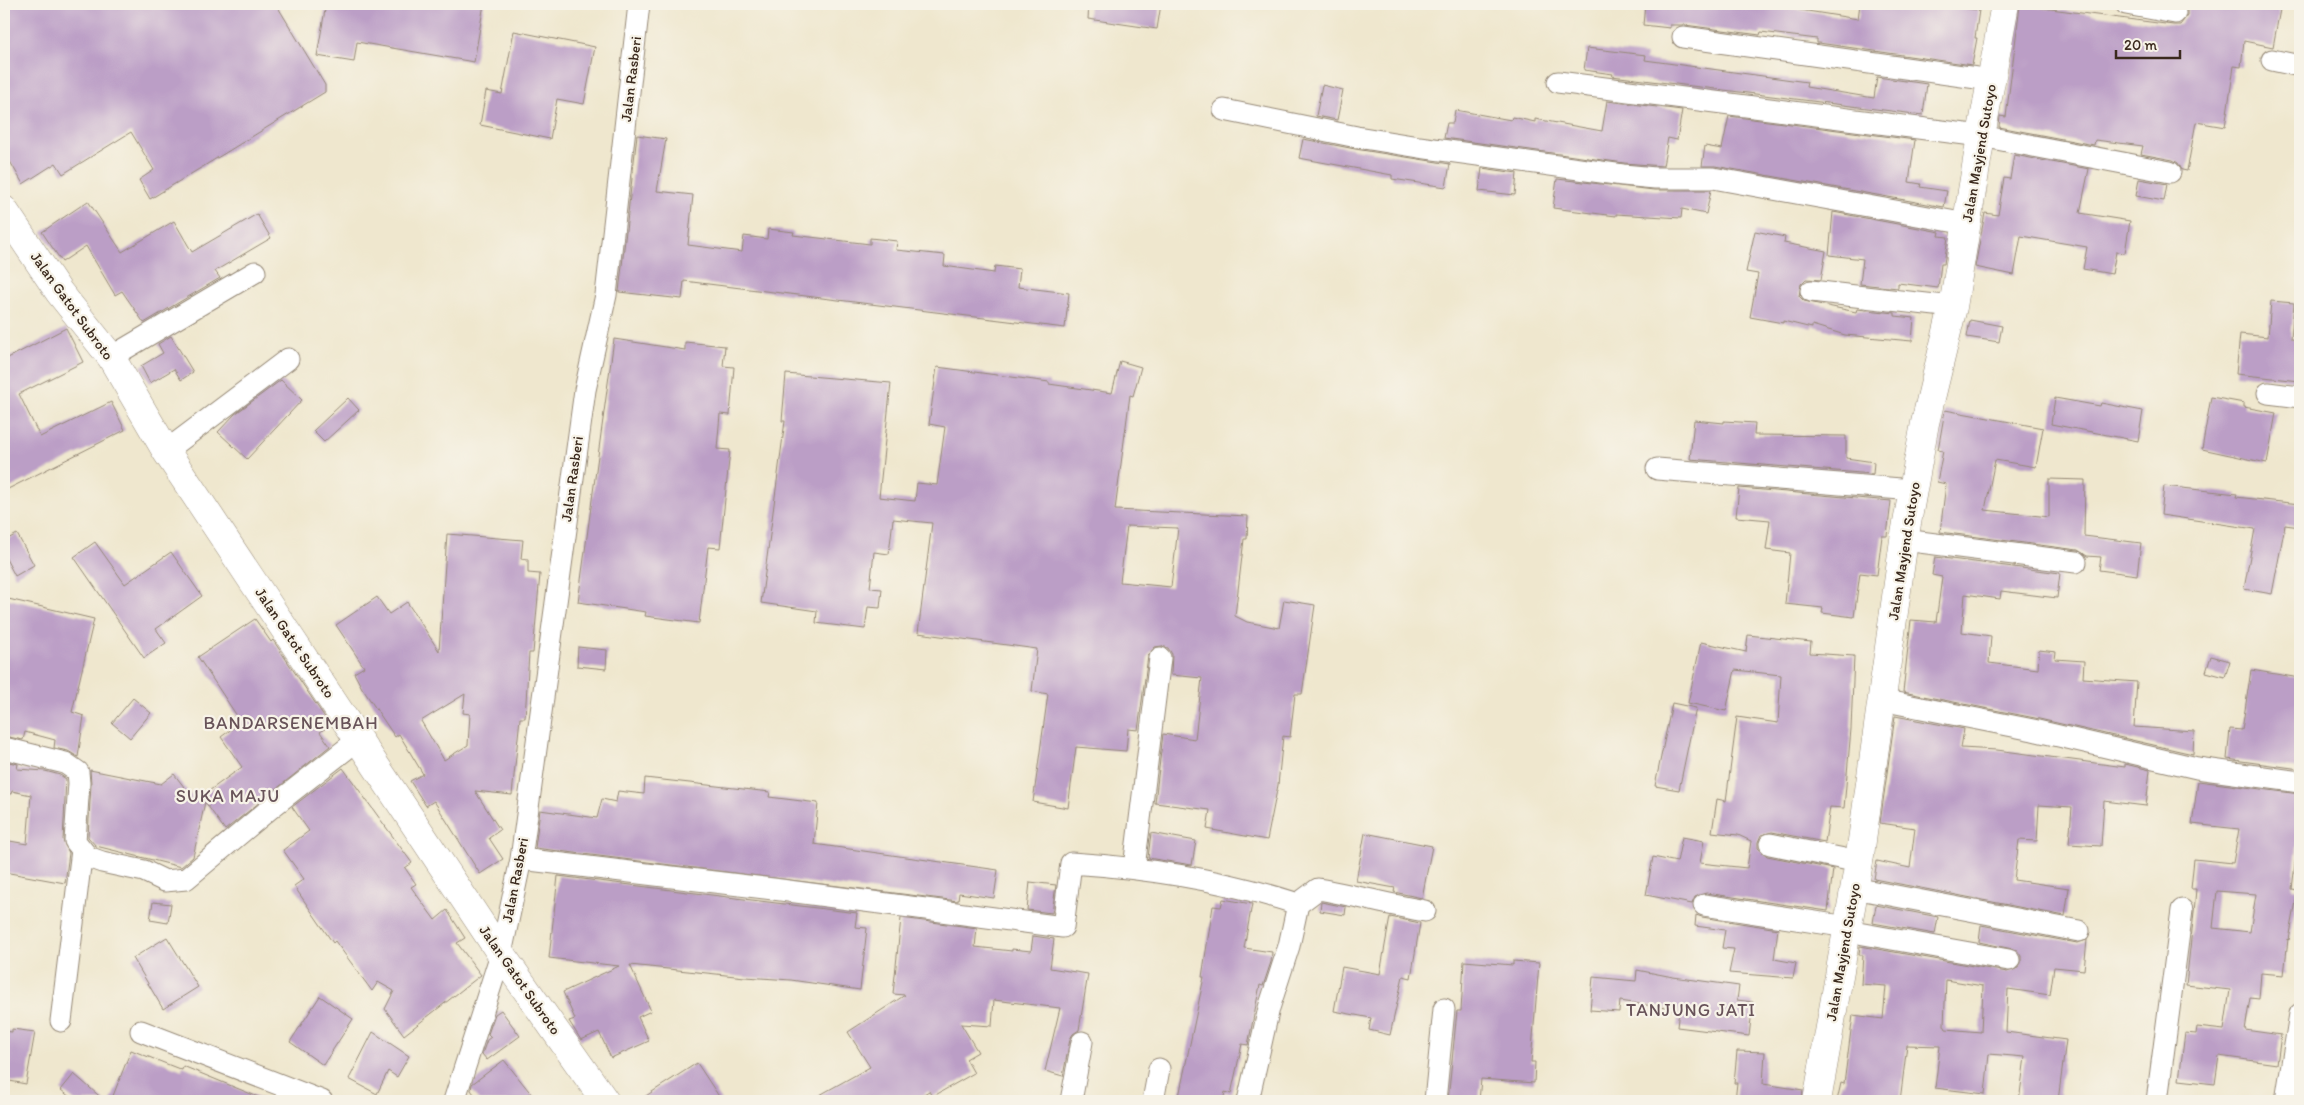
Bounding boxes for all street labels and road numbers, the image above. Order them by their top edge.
street label: Jalan Rasberi [617,35,645,123]
street label: Jalan Mayjend Sutoyo [1958,83,2000,223]
street label: Jalan Gatot Subroto [27,248,117,364]
street label: Jalan Rasberi [557,435,587,523]
street label: Jalan Mayjend Sutoyo [1884,481,1924,621]
street label: Jalan Gatot Subroto [251,584,339,702]
street label: Jalan Rasberi [498,836,532,924]
street label: Jalan Mayjend Sutoyo [1822,882,1864,1022]
street label: Jalan Gatot Subroto [475,922,565,1038]

